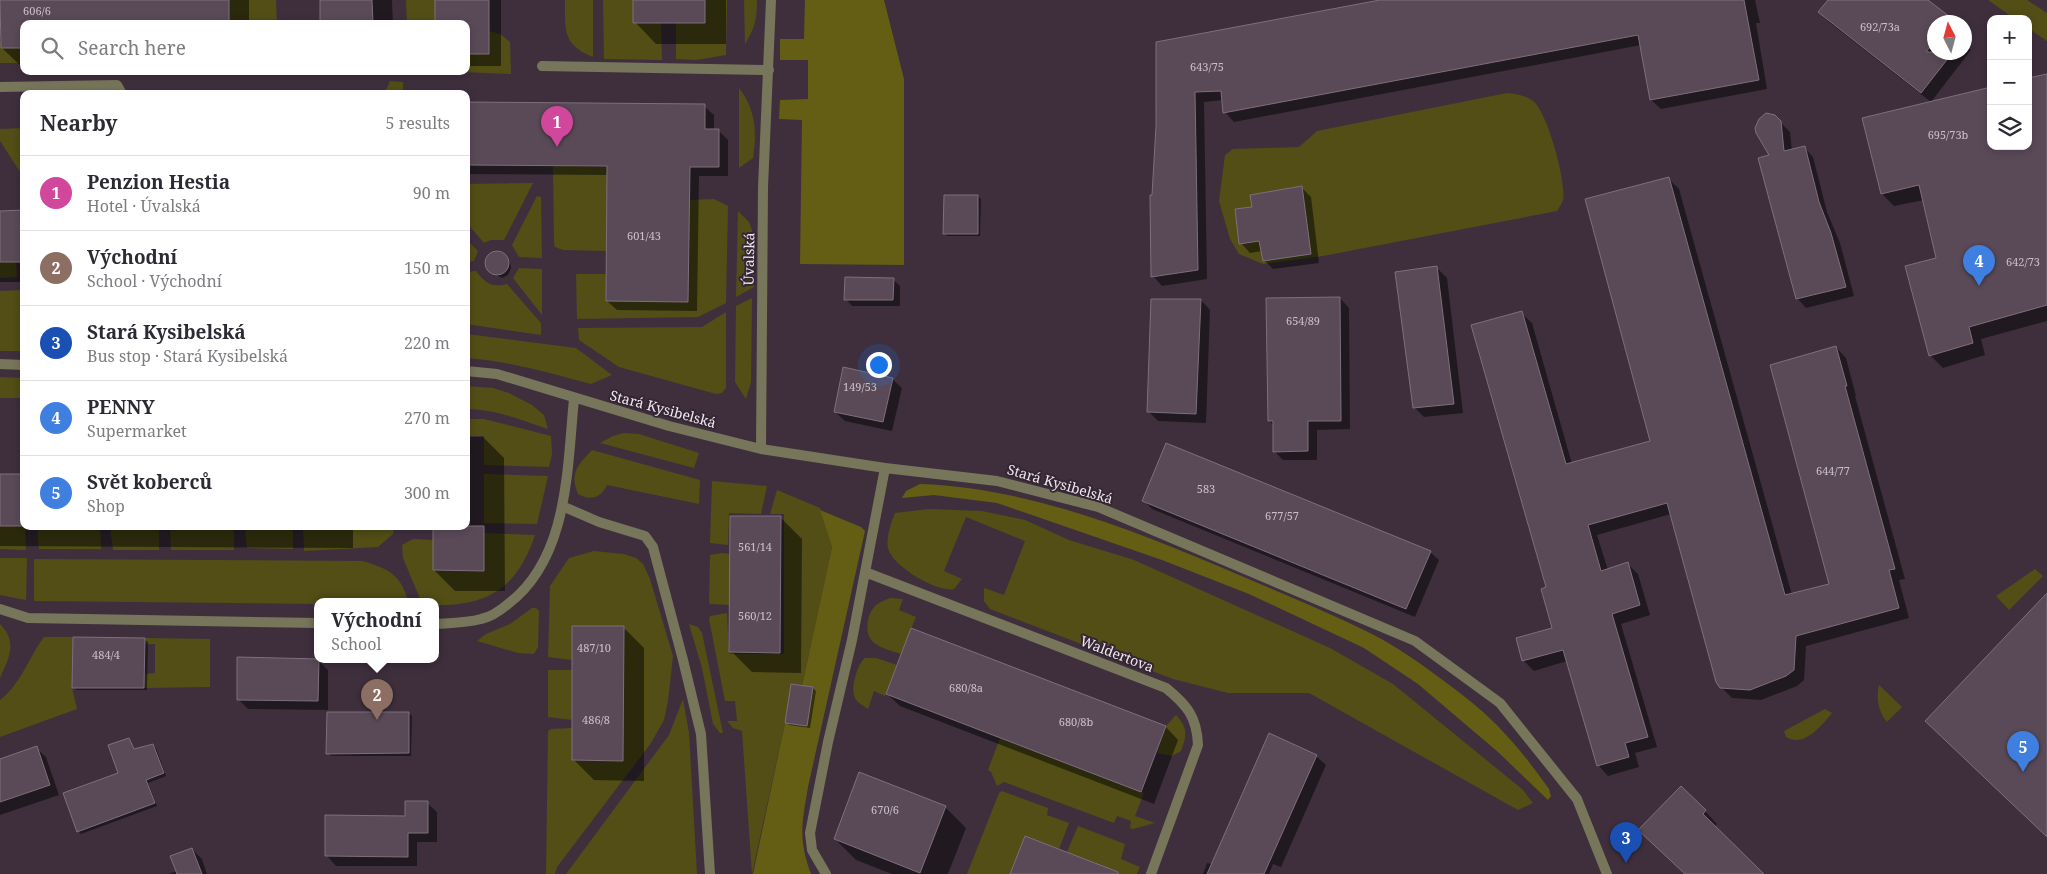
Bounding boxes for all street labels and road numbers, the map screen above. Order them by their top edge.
street label: Úvalská [739,232,758,286]
street label: Stará Kysibelská [608,385,718,432]
street label: Stará Kysibelská [1005,459,1115,508]
street label: Waldertova [1078,631,1157,676]

